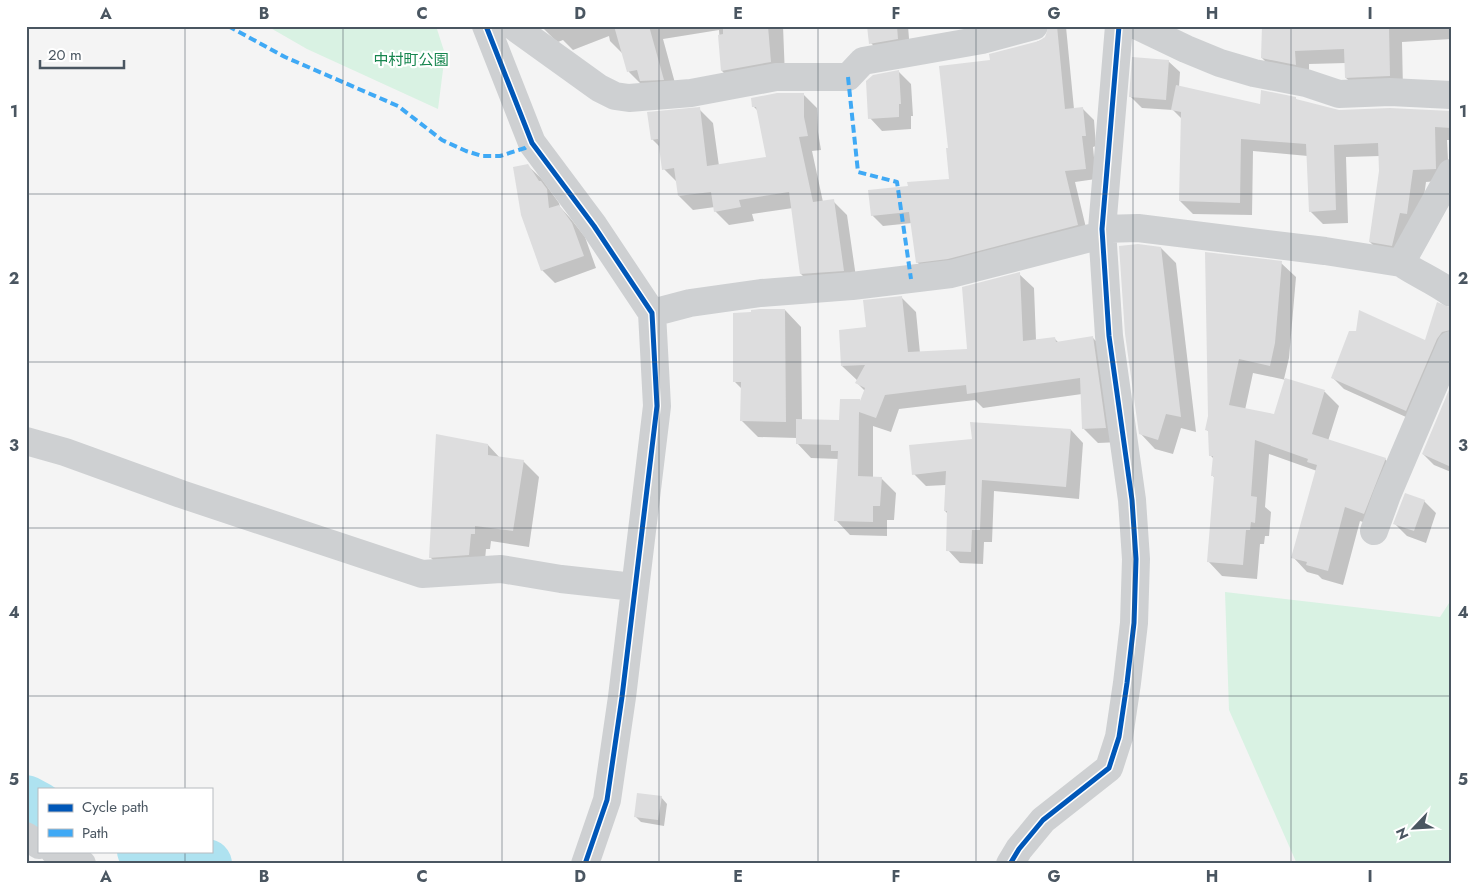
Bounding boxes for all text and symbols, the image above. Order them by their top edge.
text: A [99,2,112,25]
text: B [259,2,269,25]
text: C [416,2,428,25]
text: D [574,2,586,25]
text: E [733,2,743,25]
text: F [892,2,900,25]
text: G [1047,2,1061,25]
text: H [1206,2,1218,25]
text: I [1367,2,1373,25]
scale bar [40,38,124,70]
text: 20 m [48,44,82,66]
park label: 中村町公園 [373,49,449,71]
text: 1 [10,100,18,123]
text: 1 [1459,100,1467,123]
text: 2 [9,267,19,290]
text: 2 [1458,267,1468,290]
text: 3 [9,434,19,457]
text: 3 [1458,434,1468,457]
text: 4 [8,601,20,624]
text: 4 [1457,601,1469,624]
text: 5 [9,768,19,791]
text: 5 [1458,768,1468,791]
legend [38,788,212,852]
text: Cycle path [82,796,149,818]
north arrow [1390,802,1440,852]
text: Path [82,822,108,844]
text: N [1391,824,1414,843]
text: A [99,865,112,888]
text: B [259,865,269,888]
text: C [416,865,428,888]
text: D [574,865,586,888]
text: E [733,865,743,888]
text: F [892,865,900,888]
text: G [1047,865,1061,888]
text: H [1206,865,1218,888]
text: I [1367,865,1373,888]

